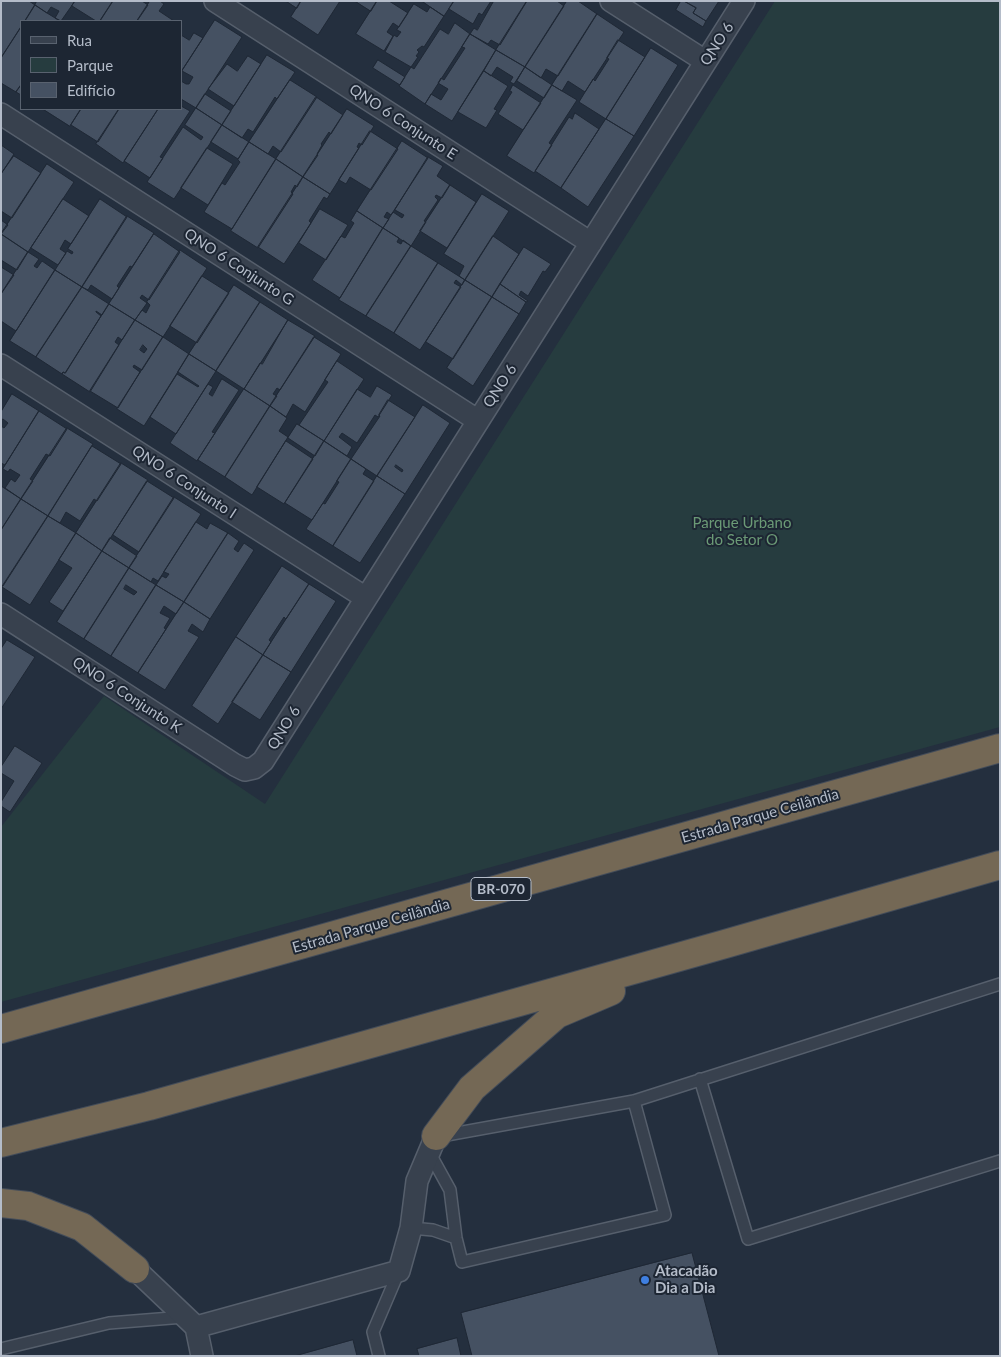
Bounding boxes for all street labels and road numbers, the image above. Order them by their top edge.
street label: QNO 6 [696,19,738,69]
street label: QNO 6 Conjunto E [346,80,460,164]
street label: QNO 6 Conjunto G [181,225,297,309]
street label: QNO 6 [479,361,521,411]
street label: QNO 6 Conjunto I [128,442,240,522]
street label: QNO 6 Conjunto K [69,653,185,737]
street label: QNO 6 [264,703,304,753]
street label: Estrada Parque Ceilândia [679,785,841,847]
road number: BR-070 [471,878,531,901]
street label: Estrada Parque Ceilândia [290,895,452,957]

